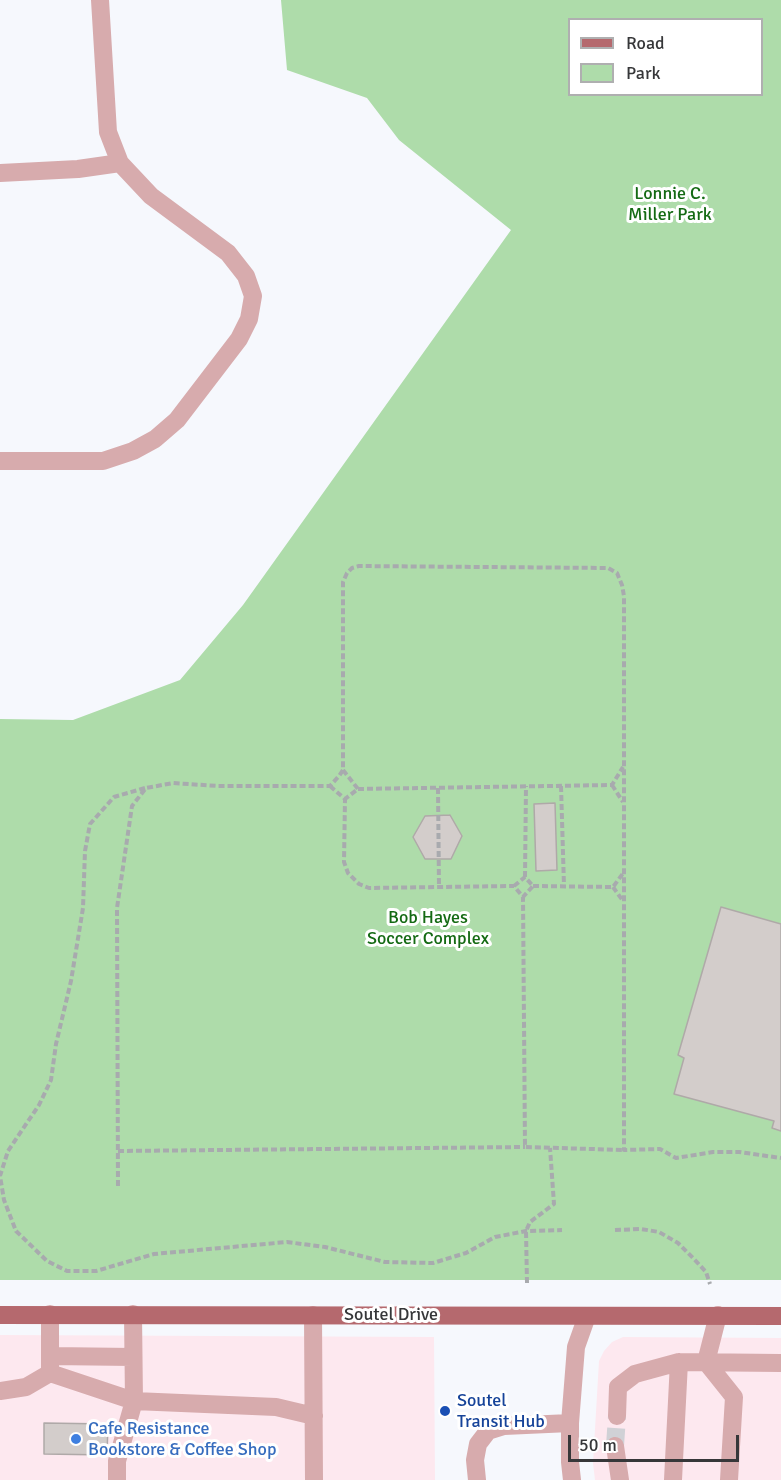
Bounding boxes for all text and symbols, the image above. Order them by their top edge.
legend [568,18,763,96]
text: Road [626,32,665,54]
text: Park [626,62,661,84]
park label: Lonnie C. Miller Park [628,183,712,226]
park label: Bob Hayes Soccer Complex [367,907,489,950]
street label: Soutel Drive [344,1304,438,1326]
place label: Soutel Transit Hub [457,1390,545,1432]
marker: Soutel Transit Hub [438,1404,452,1418]
place label: Cafe Resistance Bookstore & Coffee Shop [88,1418,276,1460]
scale bar [571,1423,742,1461]
marker: Cafe Resistance Bookstore & Coffee Shop [69,1432,83,1446]
text: 50 m [579,1434,617,1456]

